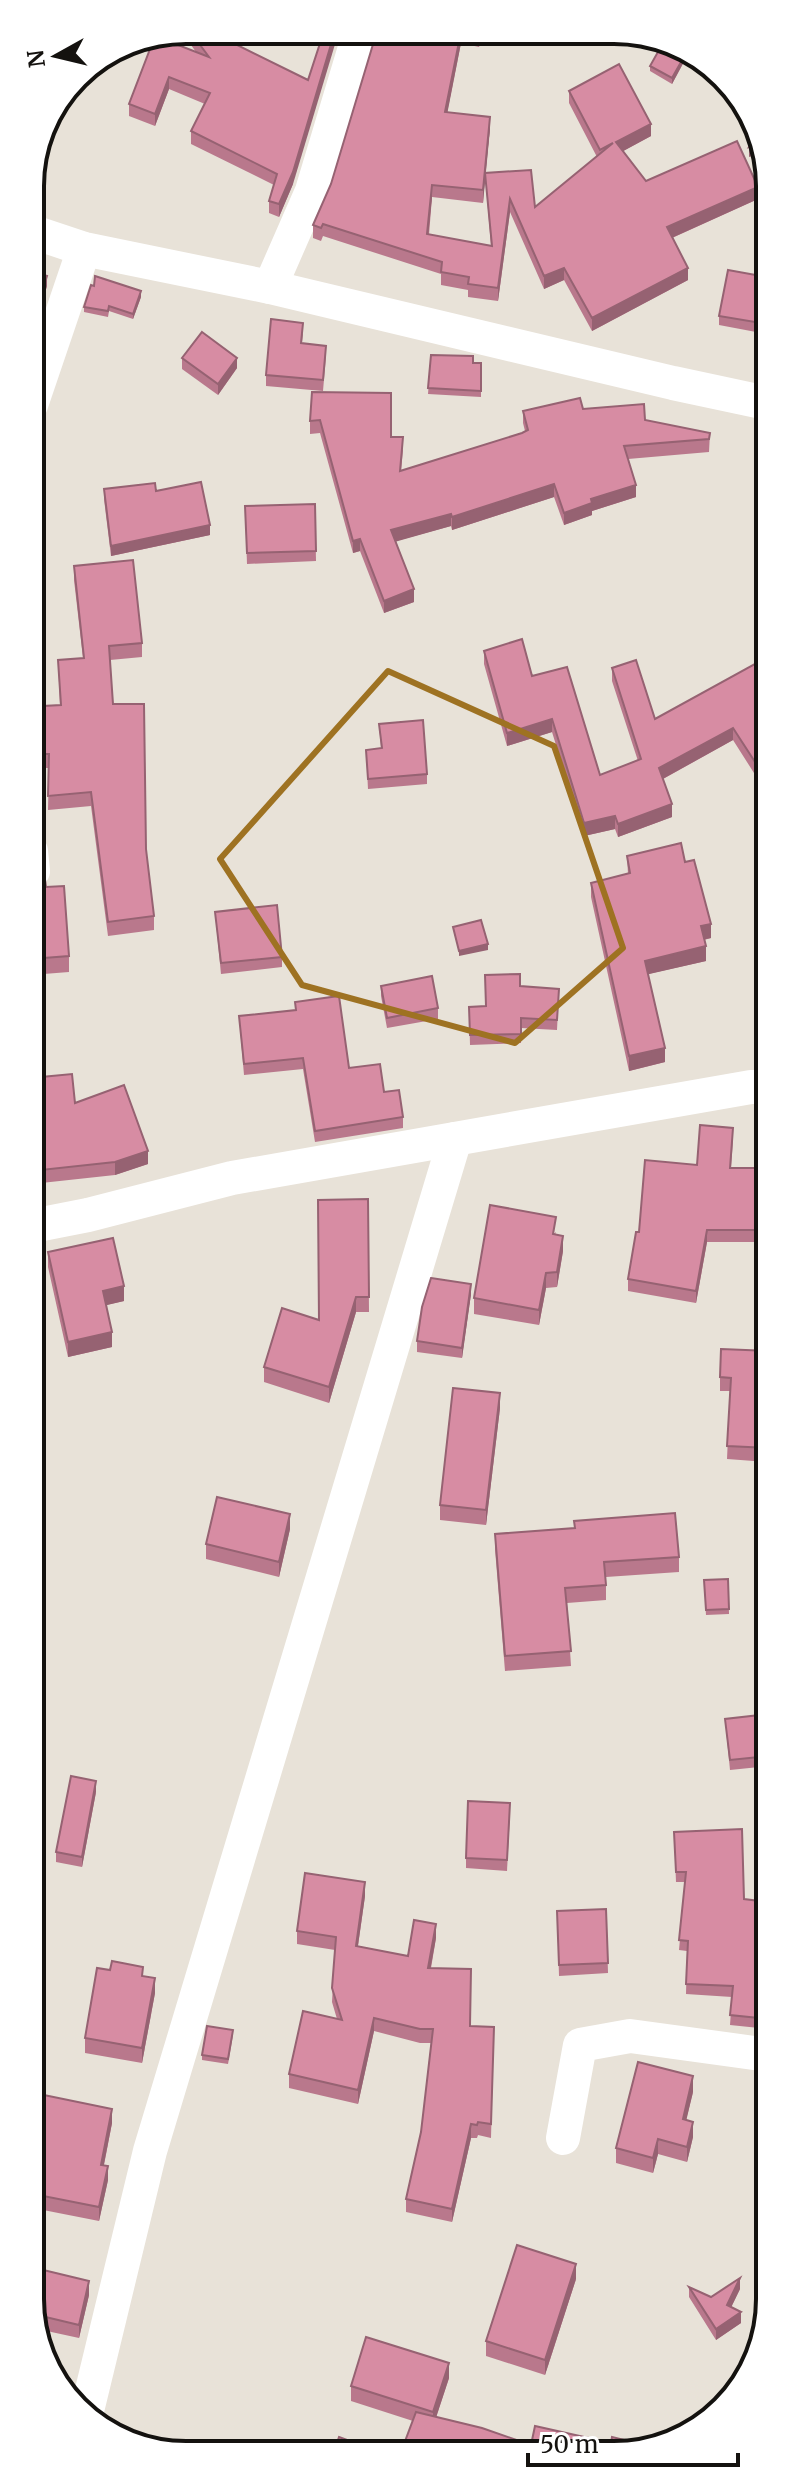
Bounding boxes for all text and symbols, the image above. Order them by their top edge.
north arrow [16,16,96,96]
text: N [21,48,51,69]
scale bar [528,2417,738,2467]
text: 50 m [540,2429,599,2460]

